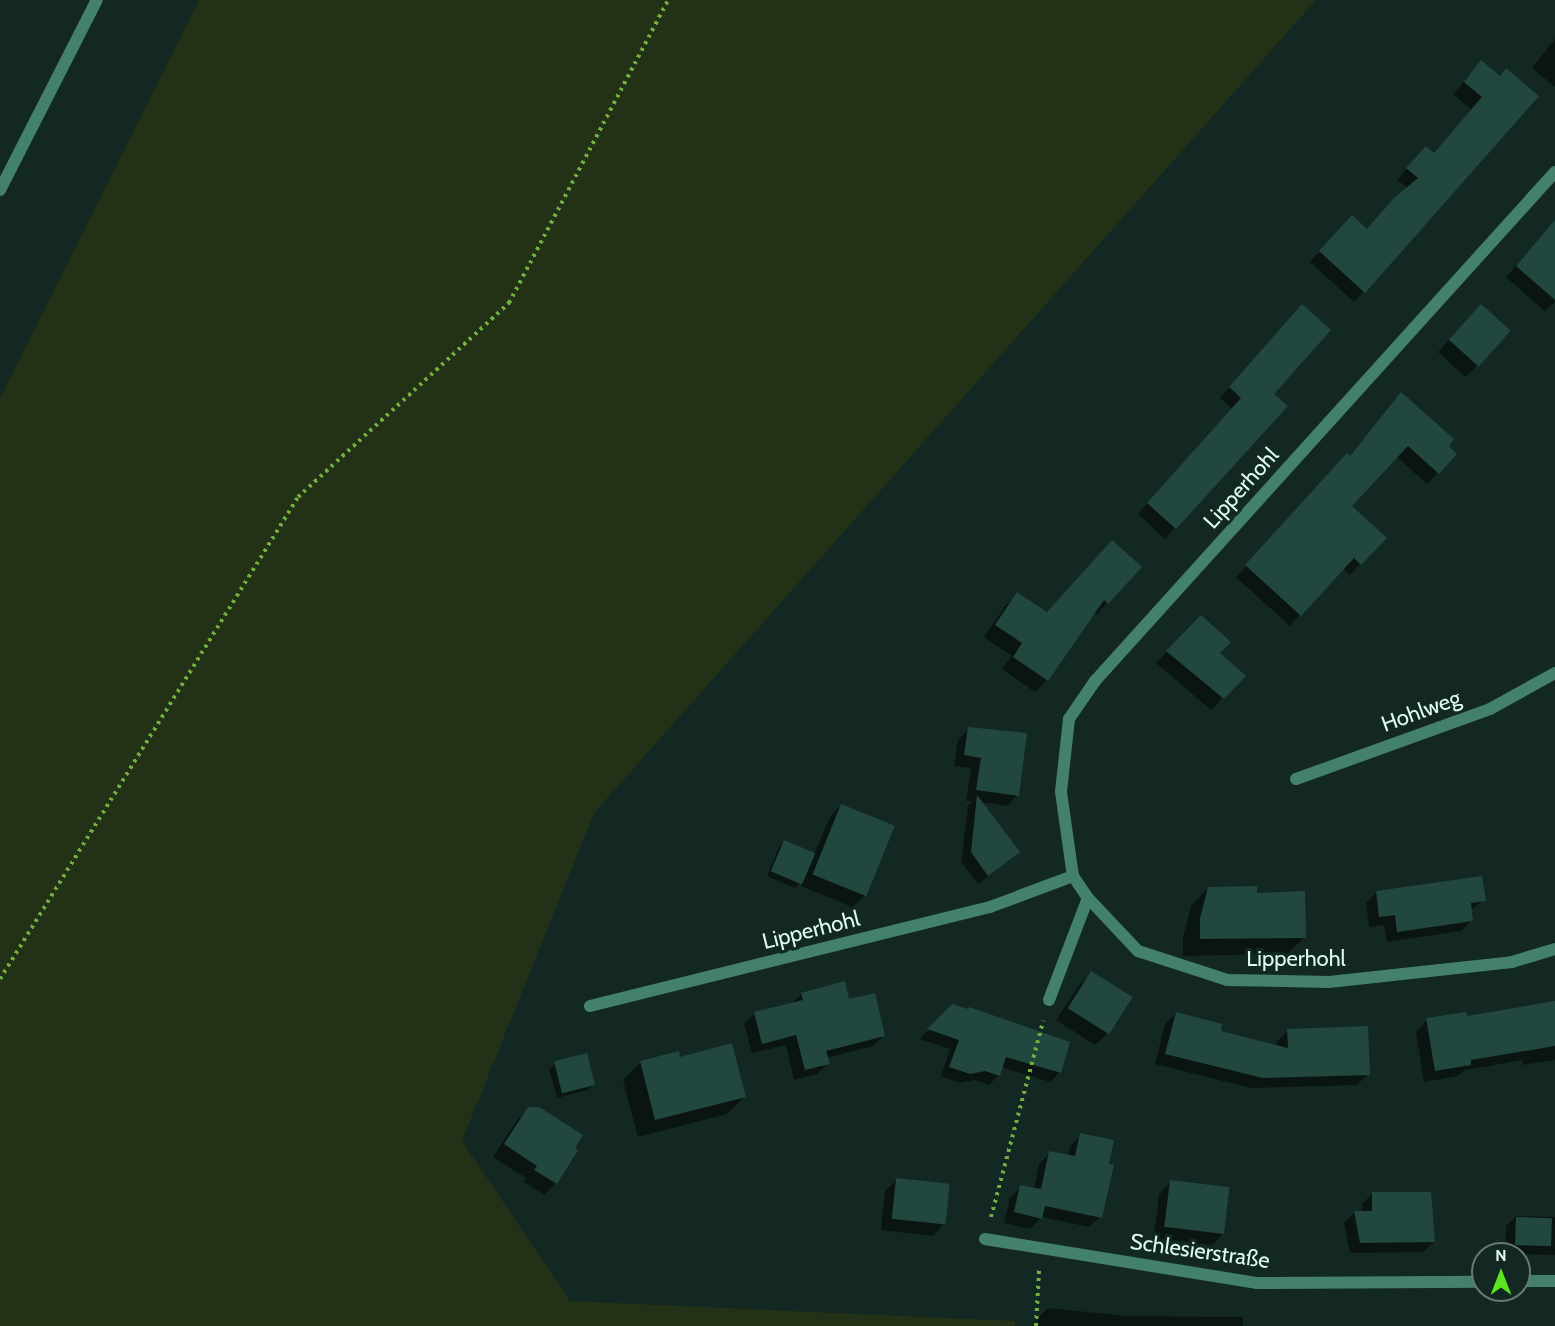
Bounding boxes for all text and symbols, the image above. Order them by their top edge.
street label: Lipperhohl [1198,442,1284,534]
street label: Hohlweg [1378,685,1464,737]
street label: Lipperhohl [760,905,862,955]
street label: Lipperhohl [1246,946,1346,972]
street label: Schlesierstraße [1128,1228,1272,1274]
north arrow [1471,1242,1531,1302]
text: N [1495,1246,1507,1265]

